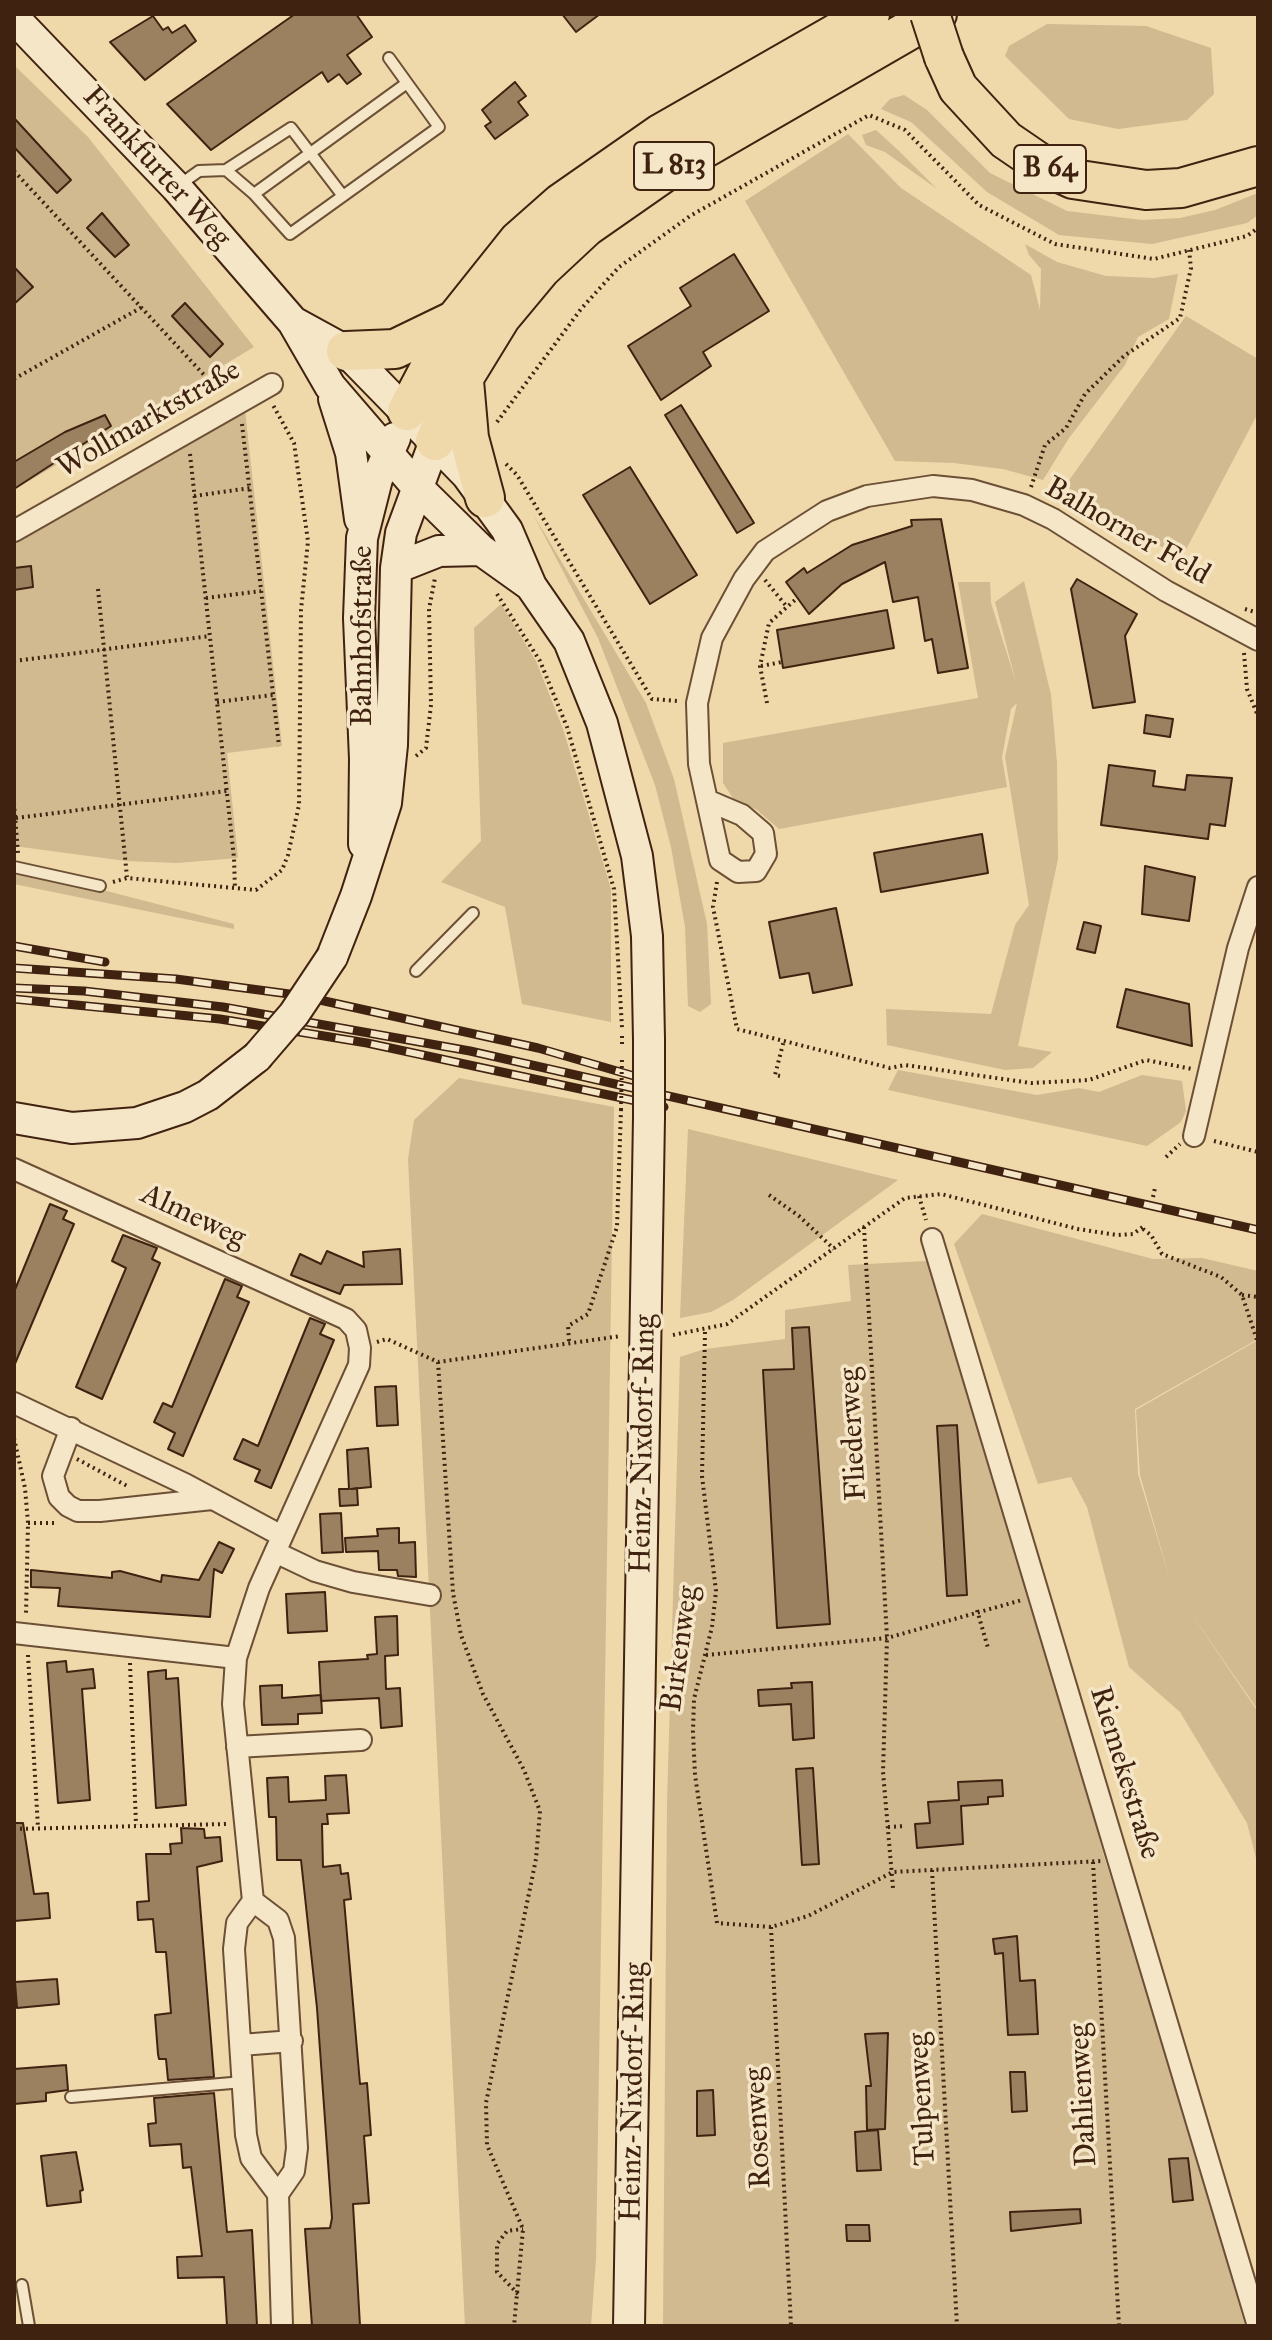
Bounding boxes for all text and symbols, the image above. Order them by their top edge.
street label: Frankfurter Weg [74,80,238,256]
road number: L 813 [634,142,714,190]
road number: B 64 [1014,145,1086,193]
street label: Wollmarktstraße [51,353,247,487]
street label: Balhorner Feld [1038,470,1216,594]
street label: Bahnhofstraße [346,546,382,726]
street label: Almeweg [135,1177,251,1257]
street label: Heinz-Nixdorf-Ring [624,1314,664,1574]
street label: Fliederweg [833,1367,875,1501]
street label: Birkenweg [654,1584,708,1714]
street label: Riemekestraße [1081,1682,1167,1864]
street label: Heinz-Nixdorf-Ring [614,1962,654,2222]
street label: Dahlienweg [1062,2022,1106,2168]
street label: Tulpenweg [902,2031,944,2167]
street label: Rosenweg [738,2066,780,2190]

